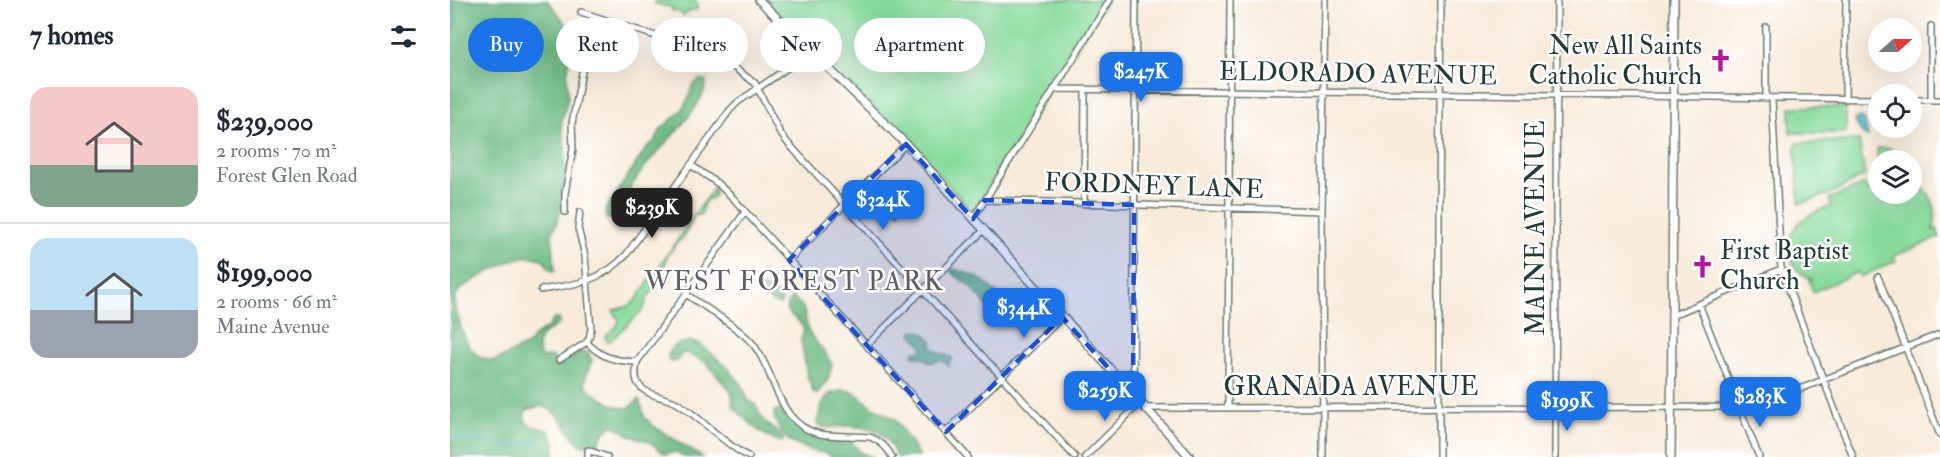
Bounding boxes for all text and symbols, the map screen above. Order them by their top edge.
chip: Buy [468,18,544,72]
chip: Rent [556,18,639,72]
chip: Filters [651,18,748,72]
chip: New [760,18,842,72]
chip: Apartment [854,18,985,72]
north arrow [1868,18,1922,72]
map controls [1868,18,1922,204]
text: 7 homes [30,20,113,52]
icon: filters [387,20,420,53]
place label: New All Saints Catholic Church [1529,30,1702,92]
church icon: New All Saints Catholic Church [1707,48,1733,74]
pin: $247K [1099,52,1183,103]
street label: ELDORADO AVENUE [1219,56,1497,92]
text: $247K [1114,59,1168,84]
button: locate [1868,84,1922,138]
text: $239,000 [216,106,313,138]
icon: home [78,111,150,183]
street label: MAINE AVENUE [1520,120,1552,336]
text: 2 rooms · 70 m² [216,138,336,163]
button: layers [1868,150,1922,204]
text: Forest Glen Road [216,163,358,188]
street label: FORDNEY LANE [1044,166,1264,206]
pin: $324K [841,180,925,231]
text: $324K [856,187,910,212]
pin: $239K [610,188,694,239]
text: $239K [625,195,679,220]
place label: First Baptist Church [1720,235,1849,297]
church icon: First Baptist Church [1689,253,1715,279]
text: $199,000 [216,257,313,289]
icon: home [78,262,150,334]
district label: WEST FOREST PARK [643,265,944,298]
pin: $344K [982,288,1066,339]
text: 2 rooms · 66 m² [216,289,337,314]
text: $344K [997,295,1051,320]
text: Maine Avenue [216,314,330,339]
pin: $259K [1063,371,1147,422]
street label: GRANADA AVENUE [1224,371,1478,403]
pin: $283K [1718,377,1802,428]
text: $259K [1078,378,1132,403]
pin: $199K [1525,381,1609,432]
text: $283K [1734,384,1786,409]
text: $199K [1541,388,1593,413]

